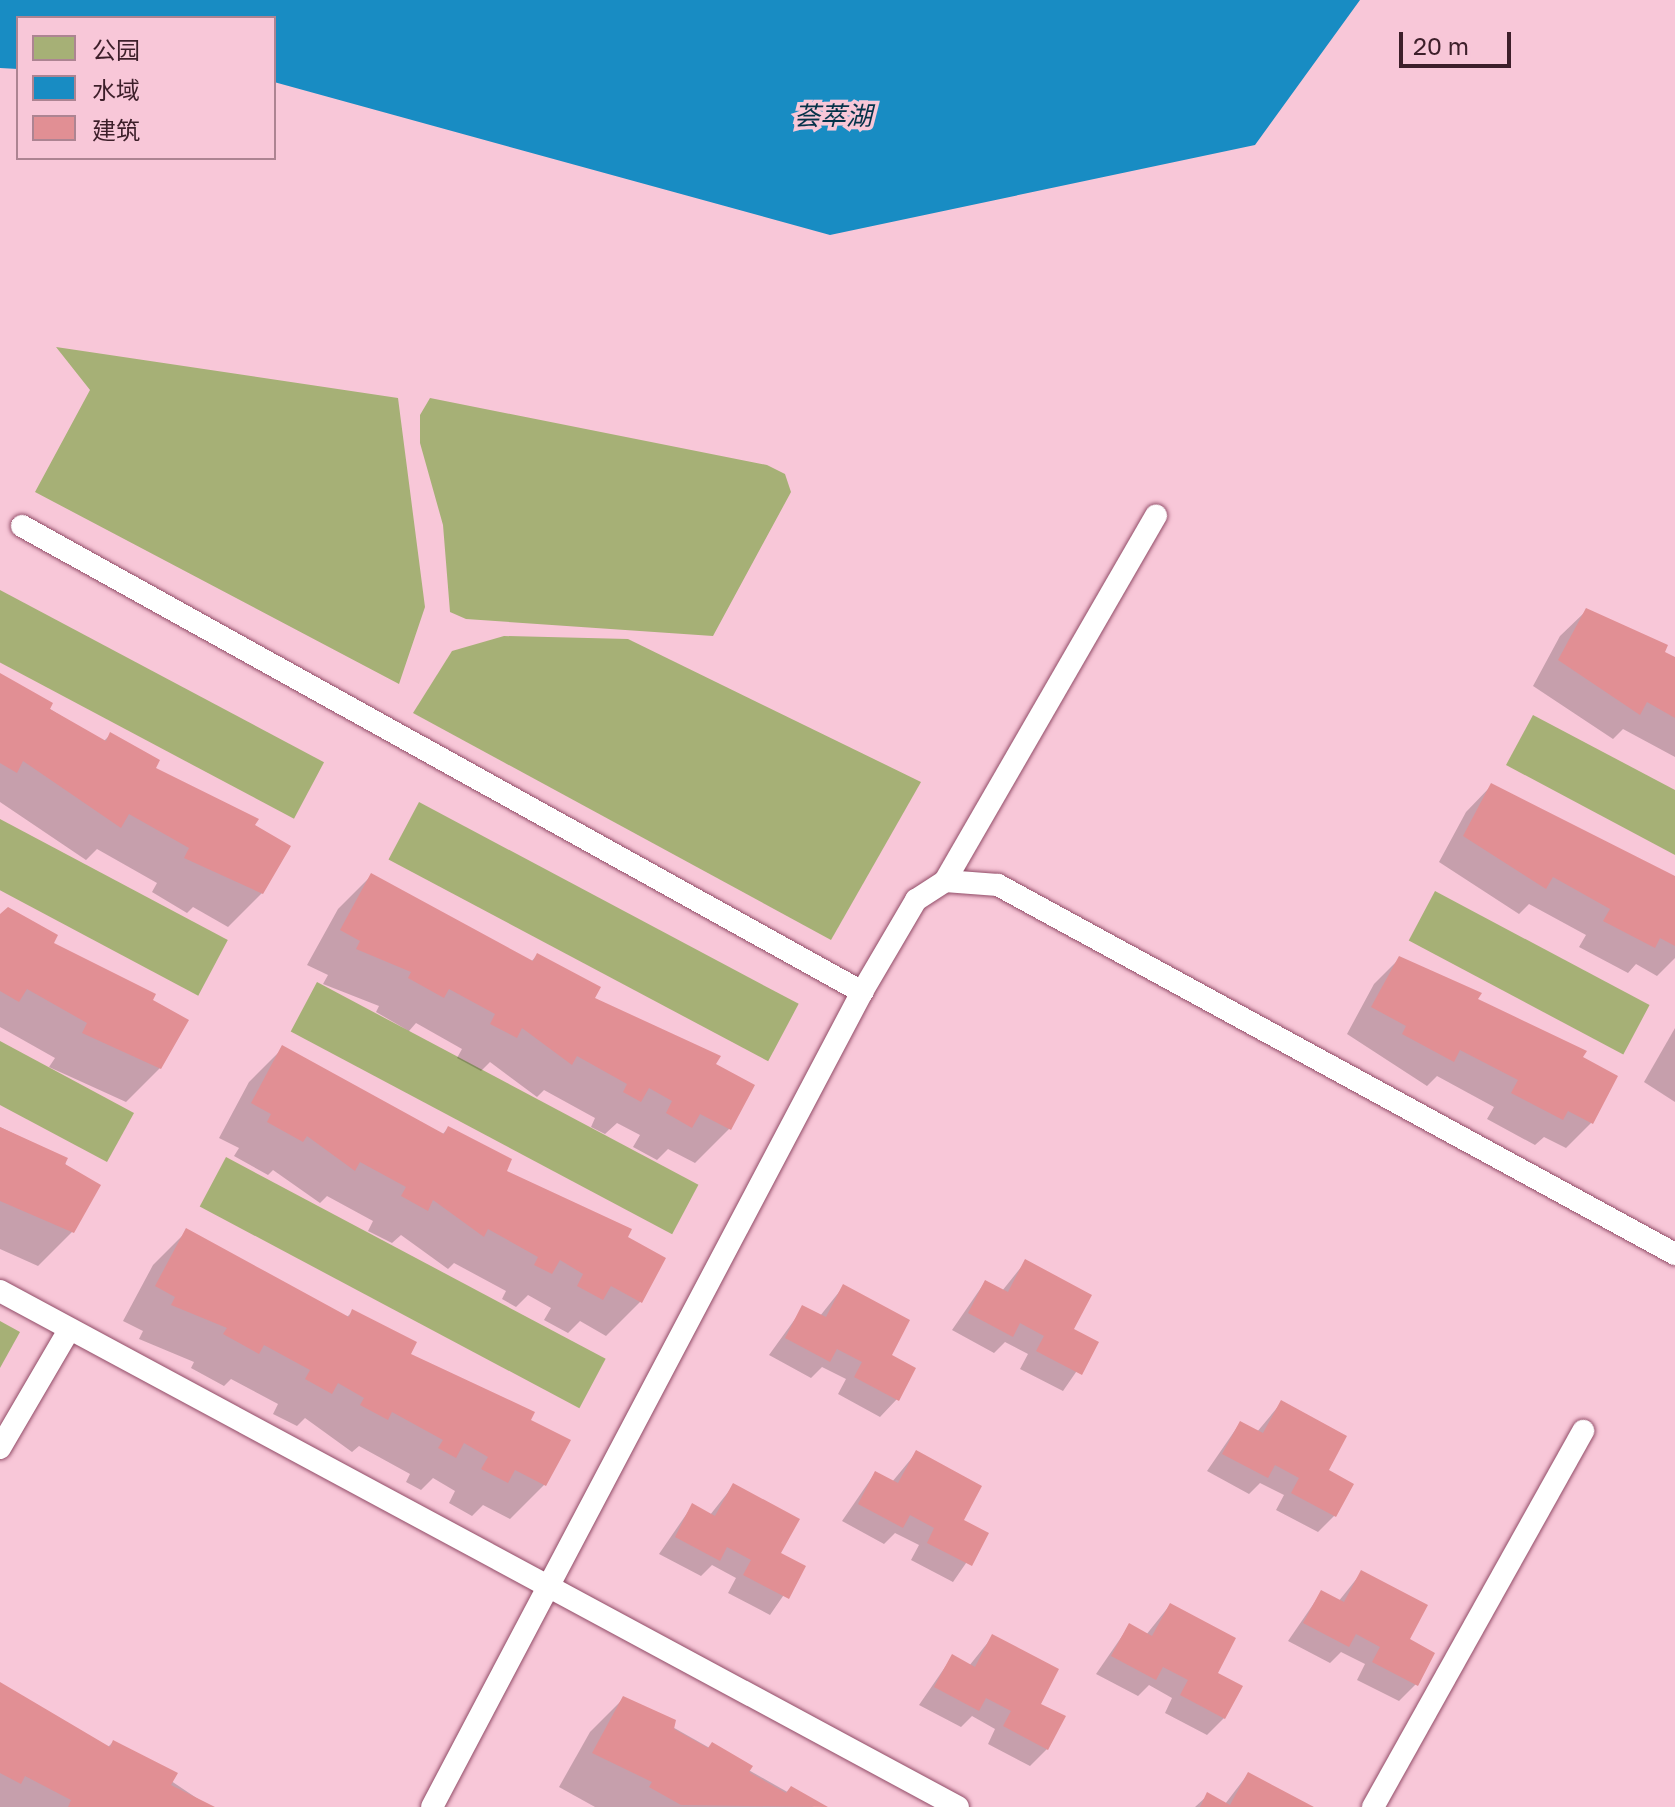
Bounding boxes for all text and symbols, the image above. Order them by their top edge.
legend [16,16,276,160]
scale bar [1403,16,1515,66]
text: 20 m [1413,31,1469,60]
text: 公园 [92,35,140,64]
text: 水域 [92,75,140,104]
water label: 荟萃湖 [794,100,872,132]
text: 建筑 [92,115,140,144]

